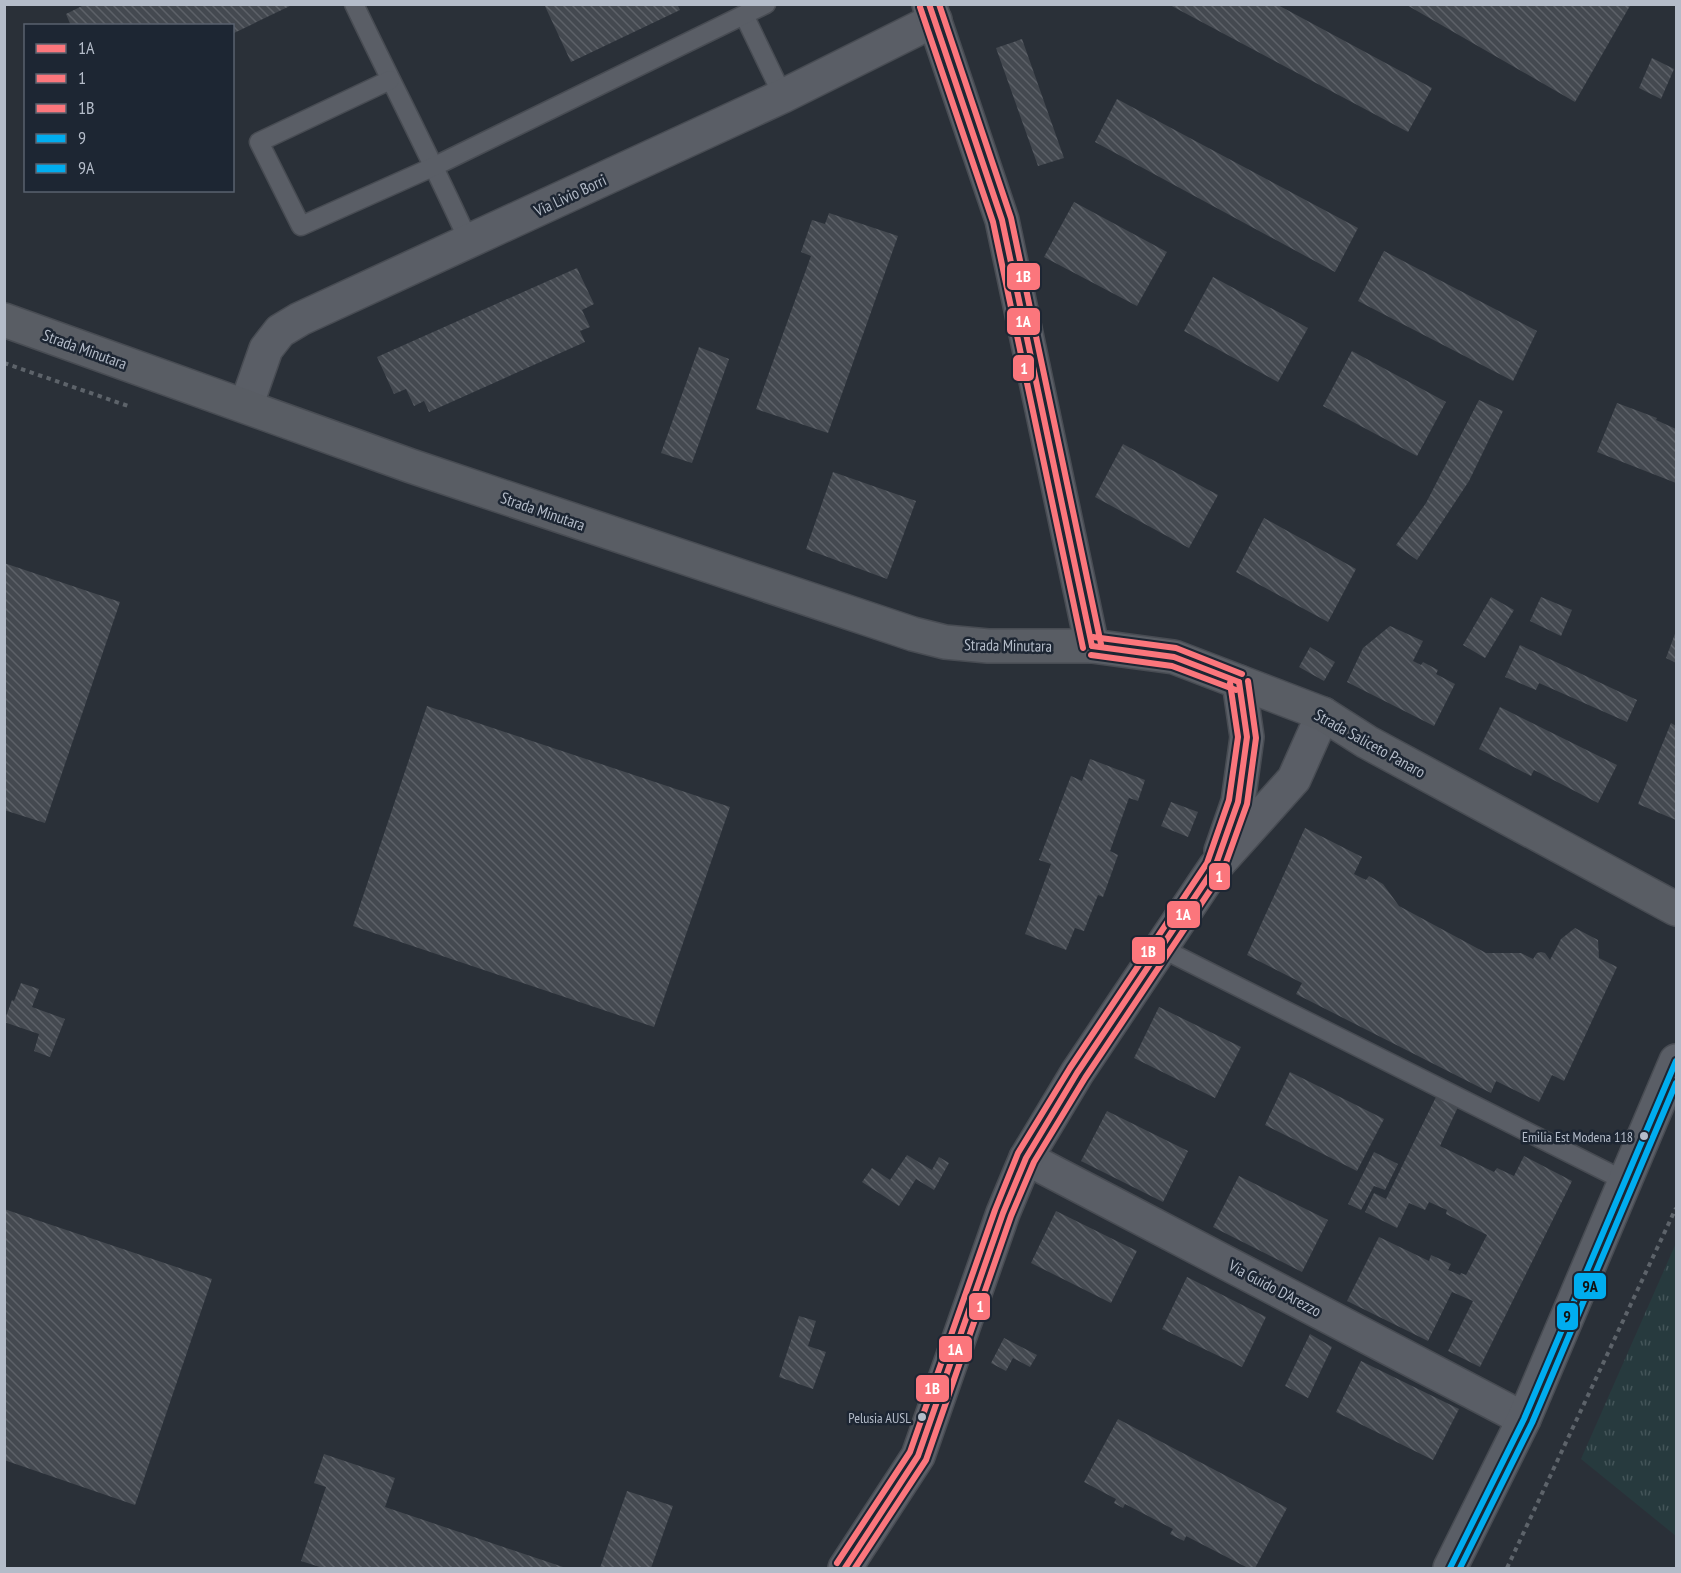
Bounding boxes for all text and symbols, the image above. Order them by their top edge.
legend [24,24,234,192]
text: 1A [78,36,95,59]
text: 1 [78,66,86,89]
text: 1B [78,96,95,119]
text: 9 [78,126,86,149]
text: 9A [78,156,95,179]
street label: Via Livio Borri [530,170,609,221]
line badge: 1B [1006,262,1041,291]
text: 1B [1015,266,1031,286]
line badge: 1A [1006,307,1041,336]
text: 1A [1015,311,1032,331]
street label: Strada Minutara [40,325,130,373]
line badge: 1 [1012,354,1035,382]
text: 1 [1020,358,1028,378]
street label: Strada Minutara [498,487,588,535]
street label: Strada Minutara [964,634,1052,656]
street label: Strada Saliceto Panaro [1311,704,1429,782]
line badge: 1 [1208,862,1231,891]
text: 1 [1215,866,1223,886]
line badge: 1A [1166,900,1201,929]
text: 1A [1175,904,1192,924]
line badge: 1B [1131,936,1166,965]
text: 1B [1140,941,1156,961]
place label: Emilia Est Modena 118 [1522,1128,1633,1146]
marker: Emilia Est Modena 118 [1638,1130,1650,1142]
street label: Via Guido D'Arezzo [1224,1255,1325,1321]
line badge: 9A [1573,1272,1607,1300]
text: 9A [1582,1276,1599,1296]
line badge: 1 [968,1292,991,1321]
text: 1 [976,1296,984,1316]
line badge: 9 [1556,1302,1579,1331]
text: 9 [1563,1306,1571,1326]
line badge: 1A [938,1335,973,1363]
text: 1A [947,1339,964,1359]
line badge: 1B [915,1374,950,1403]
text: 1B [924,1378,940,1398]
place label: Pelusia AUSL [848,1409,911,1427]
marker: Pelusia AUSL [916,1411,928,1423]

